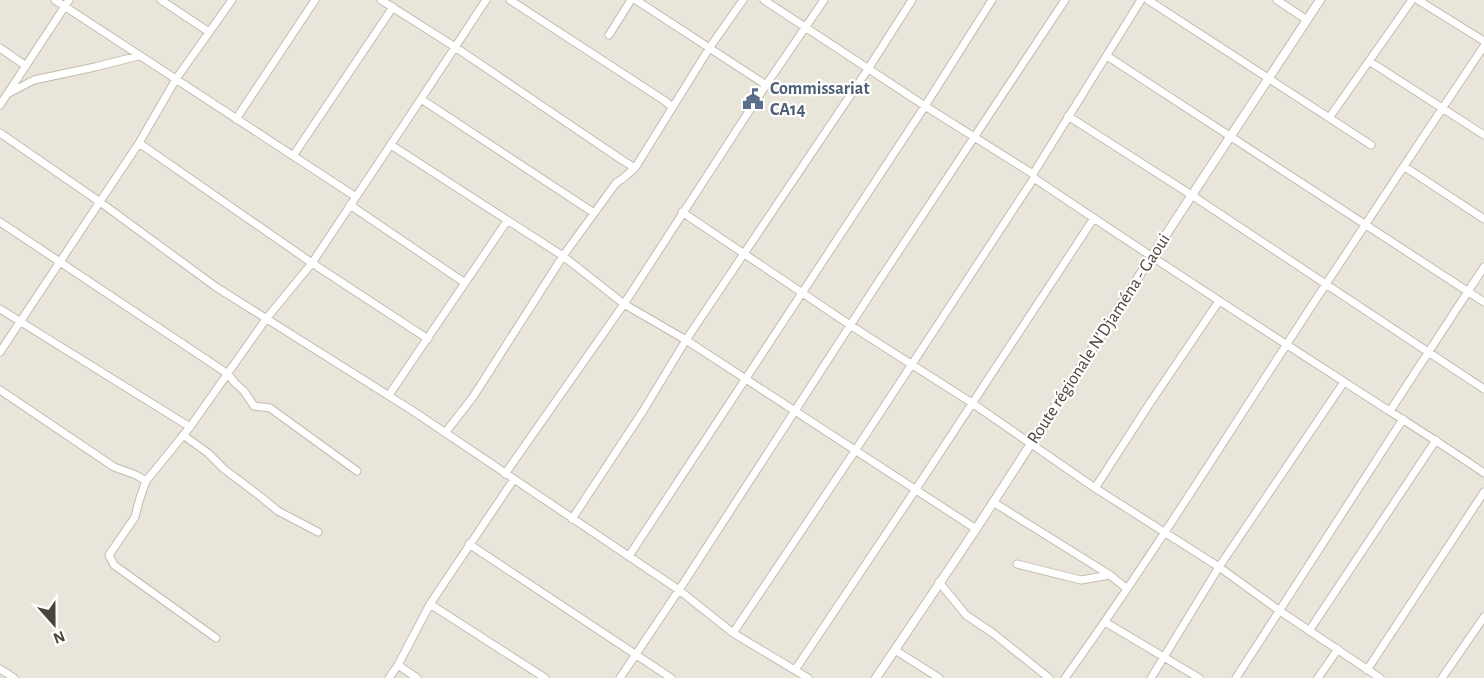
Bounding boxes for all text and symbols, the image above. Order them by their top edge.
place label: Commissariat CA14 [770,80,870,119]
public building icon: Commissariat CA14 [741,87,765,111]
street label: Route régionale N'Djaména - Gaoui [1024,231,1174,447]
north arrow [24,594,84,654]
text: N [51,628,67,647]

